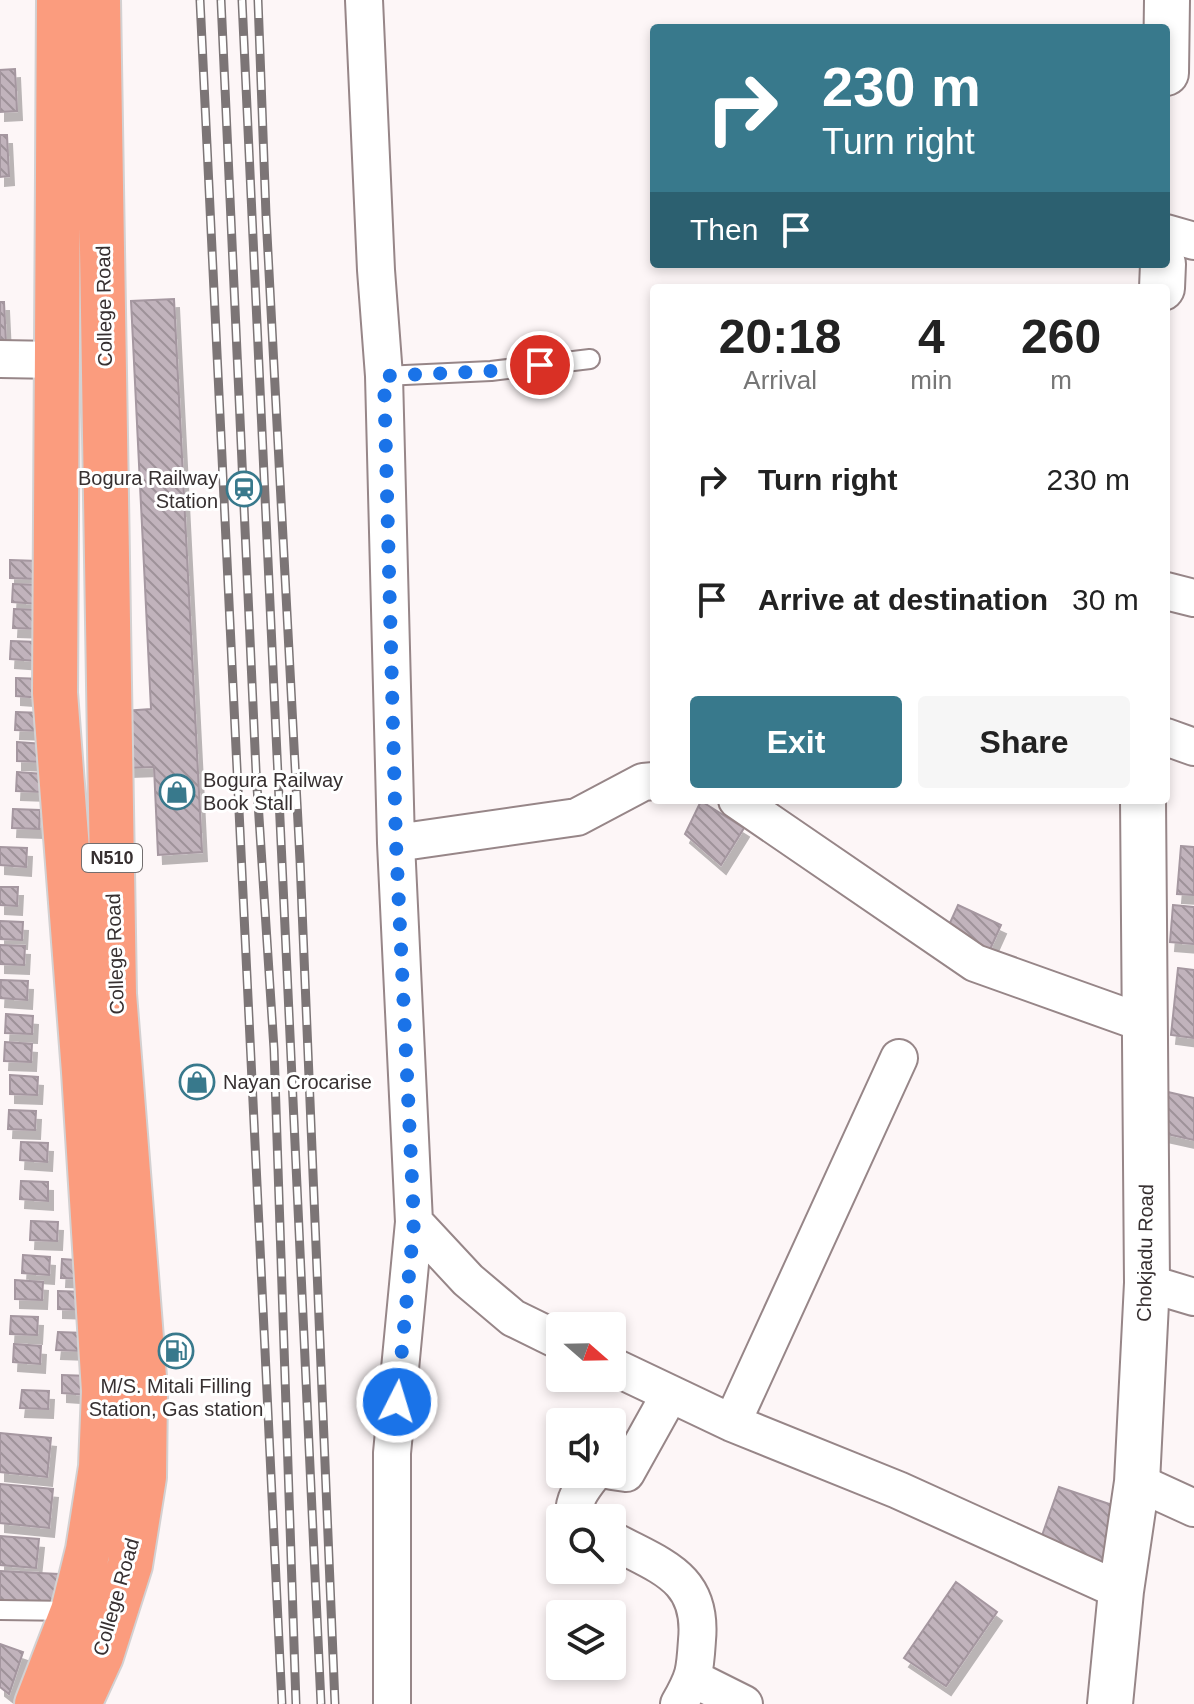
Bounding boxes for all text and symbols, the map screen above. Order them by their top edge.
text: 230 m [822,55,981,118]
icon: right [690,56,794,160]
text: Turn right [822,121,975,162]
icon: arrive [774,208,818,252]
text: Then [690,213,758,246]
street label: College Road [92,245,116,367]
text: 20:18 [719,310,842,363]
text: 4 [918,310,945,363]
text: 260 [1021,310,1101,363]
pin [506,331,574,399]
icon: arrive [518,343,562,387]
text: Arrival [743,365,817,395]
text: min [910,365,952,395]
text: m [1050,365,1072,395]
icon: right [690,458,734,502]
text: Turn right [758,463,897,496]
text: 230 m [1047,463,1130,496]
place label: Bogura Railway Station [78,467,218,512]
station icon: Bogura Railway Station [225,470,263,508]
icon: arrive [690,578,734,622]
text: Arrive at destination [758,583,1048,616]
text: 30 m [1072,583,1139,616]
button: Exit [690,696,902,788]
button: Share [918,696,1130,788]
place label: Bogura Railway Book Stall [203,769,343,814]
shop icon: Bogura Railway Book Stall [158,773,196,811]
road number: N510 [82,844,142,872]
street label: College Road [102,893,128,1015]
shop icon: Nayan Crocarise [178,1063,216,1101]
place label: Nayan Crocarise [223,1071,372,1093]
street label: Chokjadu Road [1133,1184,1157,1322]
north arrow [546,1312,626,1392]
map controls [546,1312,626,1680]
fuel station icon: M/S. Mitali Filling Station, Gas station [157,1332,195,1370]
position arrow [355,1360,439,1444]
place label: M/S. Mitali Filling Station, Gas station [89,1375,263,1420]
button: sound [546,1408,626,1488]
button: search [546,1504,626,1584]
street label: College Road [89,1536,143,1658]
button: layers [546,1600,626,1680]

